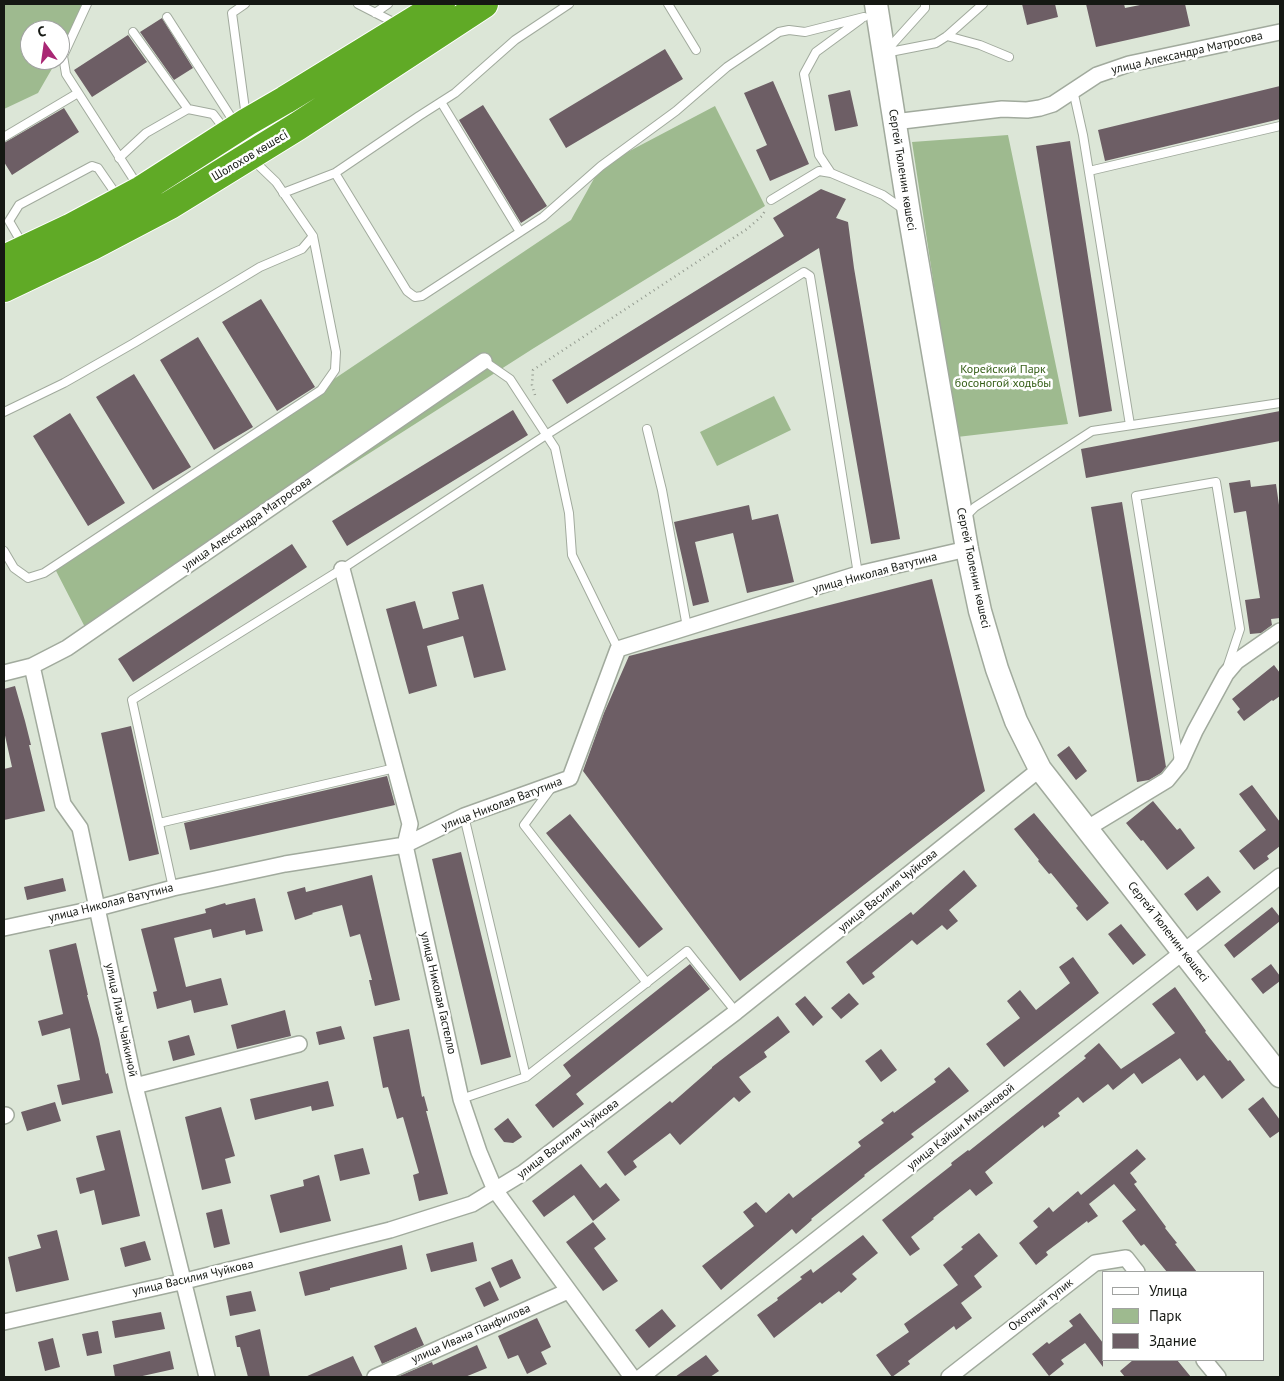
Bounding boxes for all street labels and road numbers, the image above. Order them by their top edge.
street label: улица Александра Матросова [1110,29,1264,77]
street label: Сергей Тюленин көшесі [885,108,919,232]
street label: Шолохов көшесі [209,128,291,184]
street label: улица Александра Матросова [179,474,315,574]
street label: Сергей Тюленин көшесі [953,506,993,630]
street label: улица Николая Ватутина [811,549,939,597]
street label: улица Николая Ватутина [440,774,564,834]
street label: улица Василия Чуйкова [835,847,941,935]
street label: Сергей Тюленин көшесі [1124,879,1212,985]
street label: улица Николая Ватутина [47,880,175,926]
street label: улица Николая Гастелло [417,930,459,1056]
street label: улица Лизы Чайкиной [102,962,140,1078]
street label: улица Кайши Михановой [904,1081,1018,1173]
street label: улица Василия Чуйкова [514,1096,622,1182]
street label: улица Василия Чуйкова [131,1257,255,1299]
street label: Охотный тупик [1006,1275,1076,1335]
street label: улица Ивана Панфилова [409,1301,533,1367]

